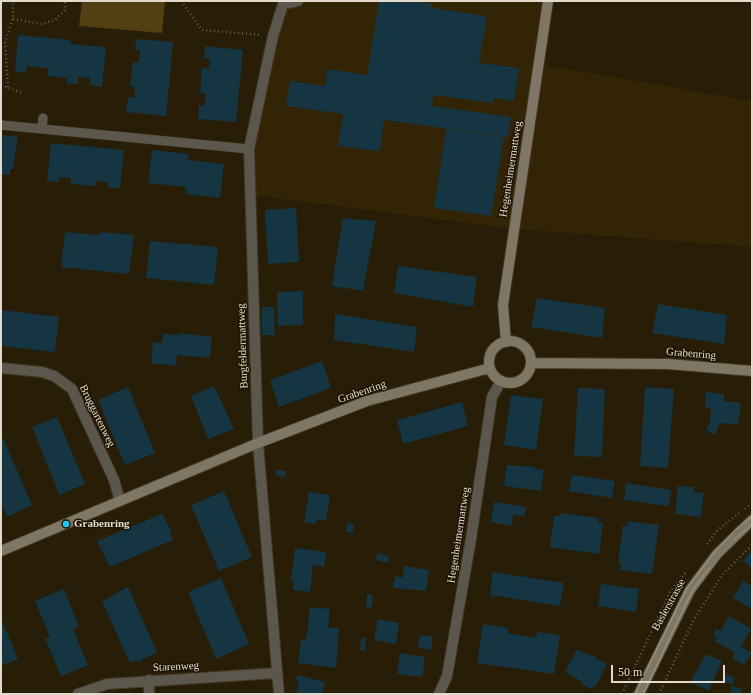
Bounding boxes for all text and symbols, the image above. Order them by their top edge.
street label: Hegenheimermattweg [497,120,525,218]
street label: Burgfeldermattweg [235,303,251,389]
street label: Grabenring [665,345,717,363]
street label: Grabenring [336,378,388,406]
street label: Bruggartenweg [76,383,118,449]
street label: Hegenheimermattweg [445,486,473,584]
place label: Grabenring [74,517,130,531]
marker: Grabenring [61,519,71,529]
street label: Baslerstrasse [649,577,689,633]
scale bar [613,657,727,683]
street label: Starenweg [152,659,200,675]
text: 50 m [618,665,642,679]

